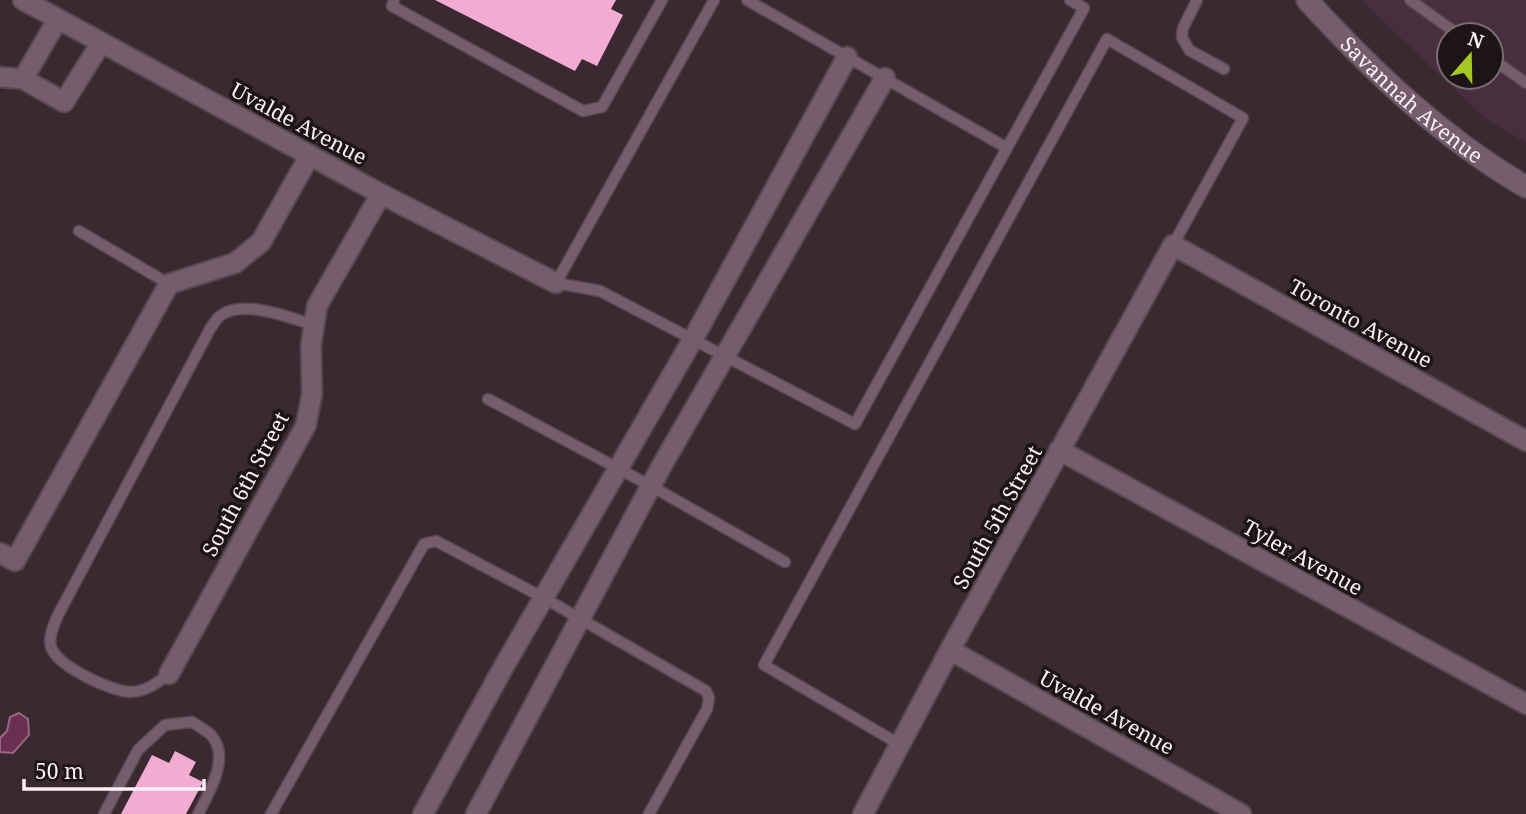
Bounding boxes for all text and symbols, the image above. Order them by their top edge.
north arrow [1435,21,1505,91]
text: N [1464,25,1487,55]
street label: Savannah Avenue [1335,30,1489,169]
street label: Uvalde Avenue [226,75,372,171]
street label: Toronto Avenue [1284,272,1438,374]
street label: South 6th Street [195,407,295,561]
street label: South 5th Street [946,440,1048,594]
street label: Tyler Avenue [1238,513,1368,601]
street label: Uvalde Avenue [1035,663,1179,761]
scale bar [24,748,205,792]
text: 50 m [35,757,84,785]

